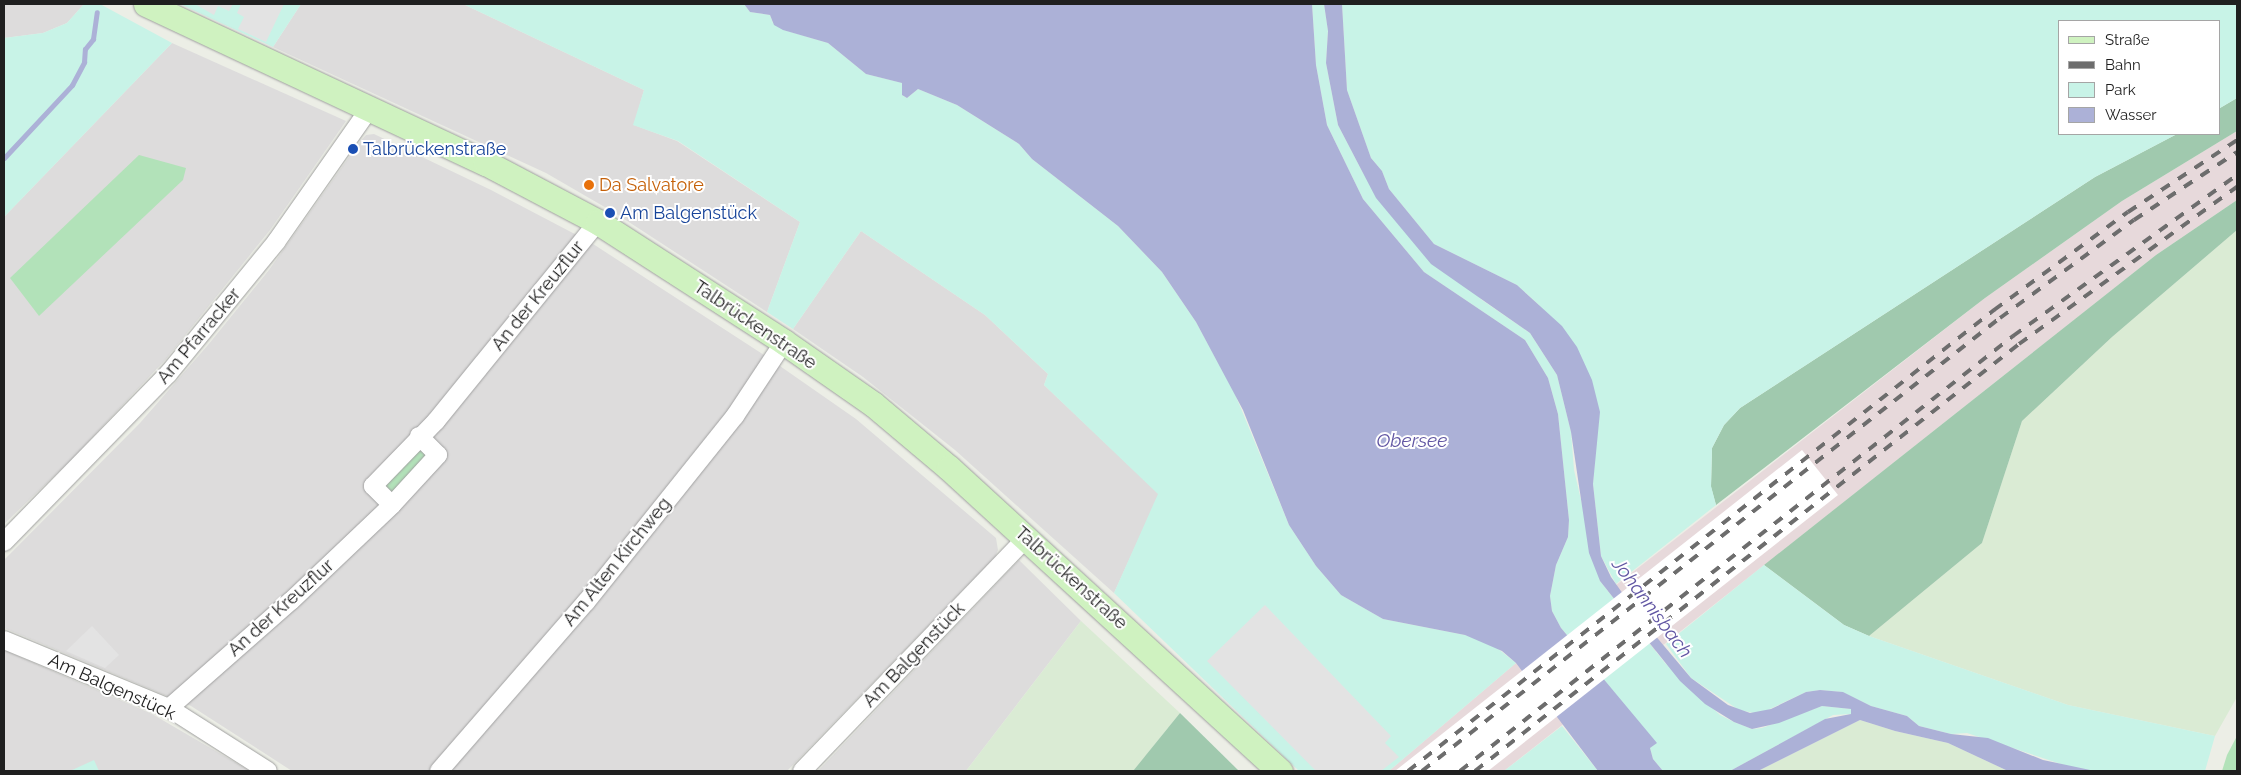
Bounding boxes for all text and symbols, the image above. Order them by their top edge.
legend [2058,20,2221,135]
text: Straße [2105,31,2149,49]
text: Bahn [2105,56,2141,74]
text: Park [2105,81,2136,99]
text: Wasser [2105,106,2157,124]
place label: Talbrückenstraße [363,138,506,160]
marker: Talbrückenstraße [347,143,359,155]
place label: Da Salvatore [599,174,704,196]
marker: Da Salvatore [583,179,595,191]
place label: Am Balgenstück [620,202,757,224]
marker: Am Balgenstück [604,207,616,219]
street label: An der Kreuzflur [487,237,589,355]
street label: Talbrückenstraße [690,276,820,374]
street label: Am Pfarracker [153,284,245,388]
water label: Obersee [1377,430,1447,452]
street label: Am Alten Kirchweg [558,493,676,631]
street label: Talbrückenstraße [1011,522,1131,634]
water label: Johannisbach [1607,554,1697,662]
street label: An der Kreuzflur [224,555,338,661]
street label: Am Balgenstück [859,598,969,712]
street label: Am Balgenstück [45,649,179,725]

